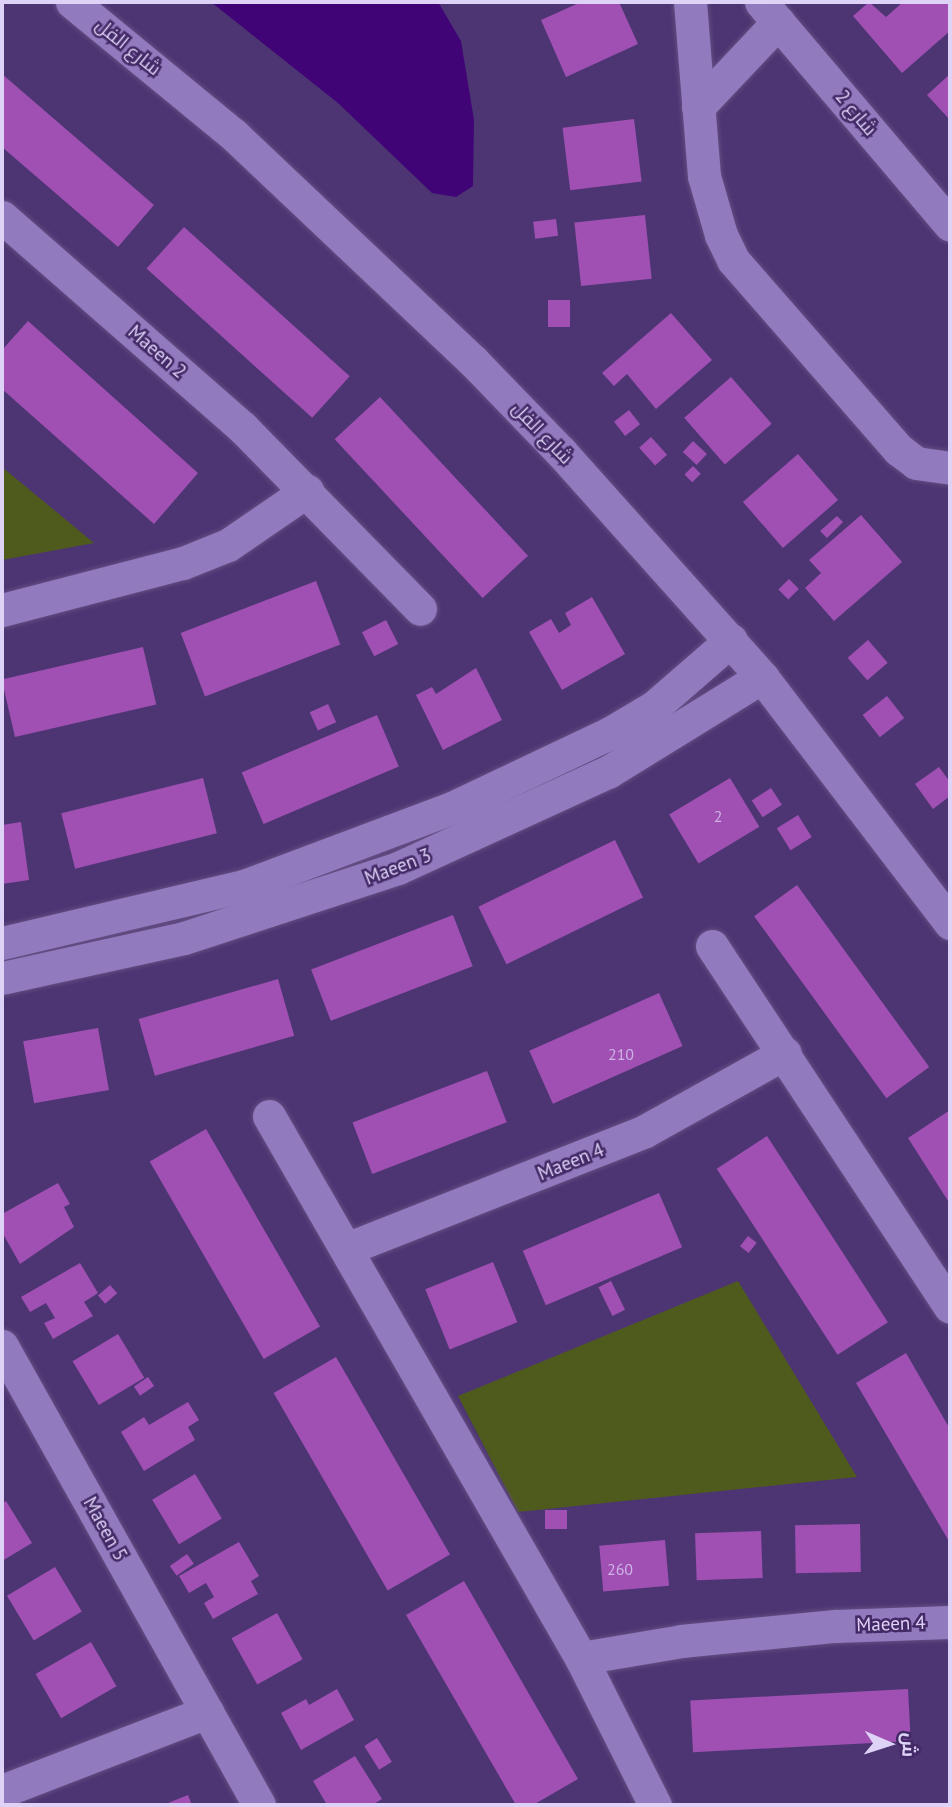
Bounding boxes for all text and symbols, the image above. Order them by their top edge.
street label: شارع الفل [91,14,165,80]
street label: شارع 2 [830,86,882,140]
street label: Maeen 2 [123,321,191,383]
street label: شارع الفل [507,397,577,469]
house number: 2 [714,806,722,826]
street label: Maeen 3 [362,844,434,890]
house number: 210 [608,1044,634,1064]
street label: Maeen 4 [535,1138,607,1186]
street label: Maeen 5 [78,1493,132,1565]
house number: 260 [607,1559,633,1579]
street label: Maeen 4 [856,1611,926,1637]
north arrow [854,1709,924,1779]
text: ش [897,1732,923,1758]

